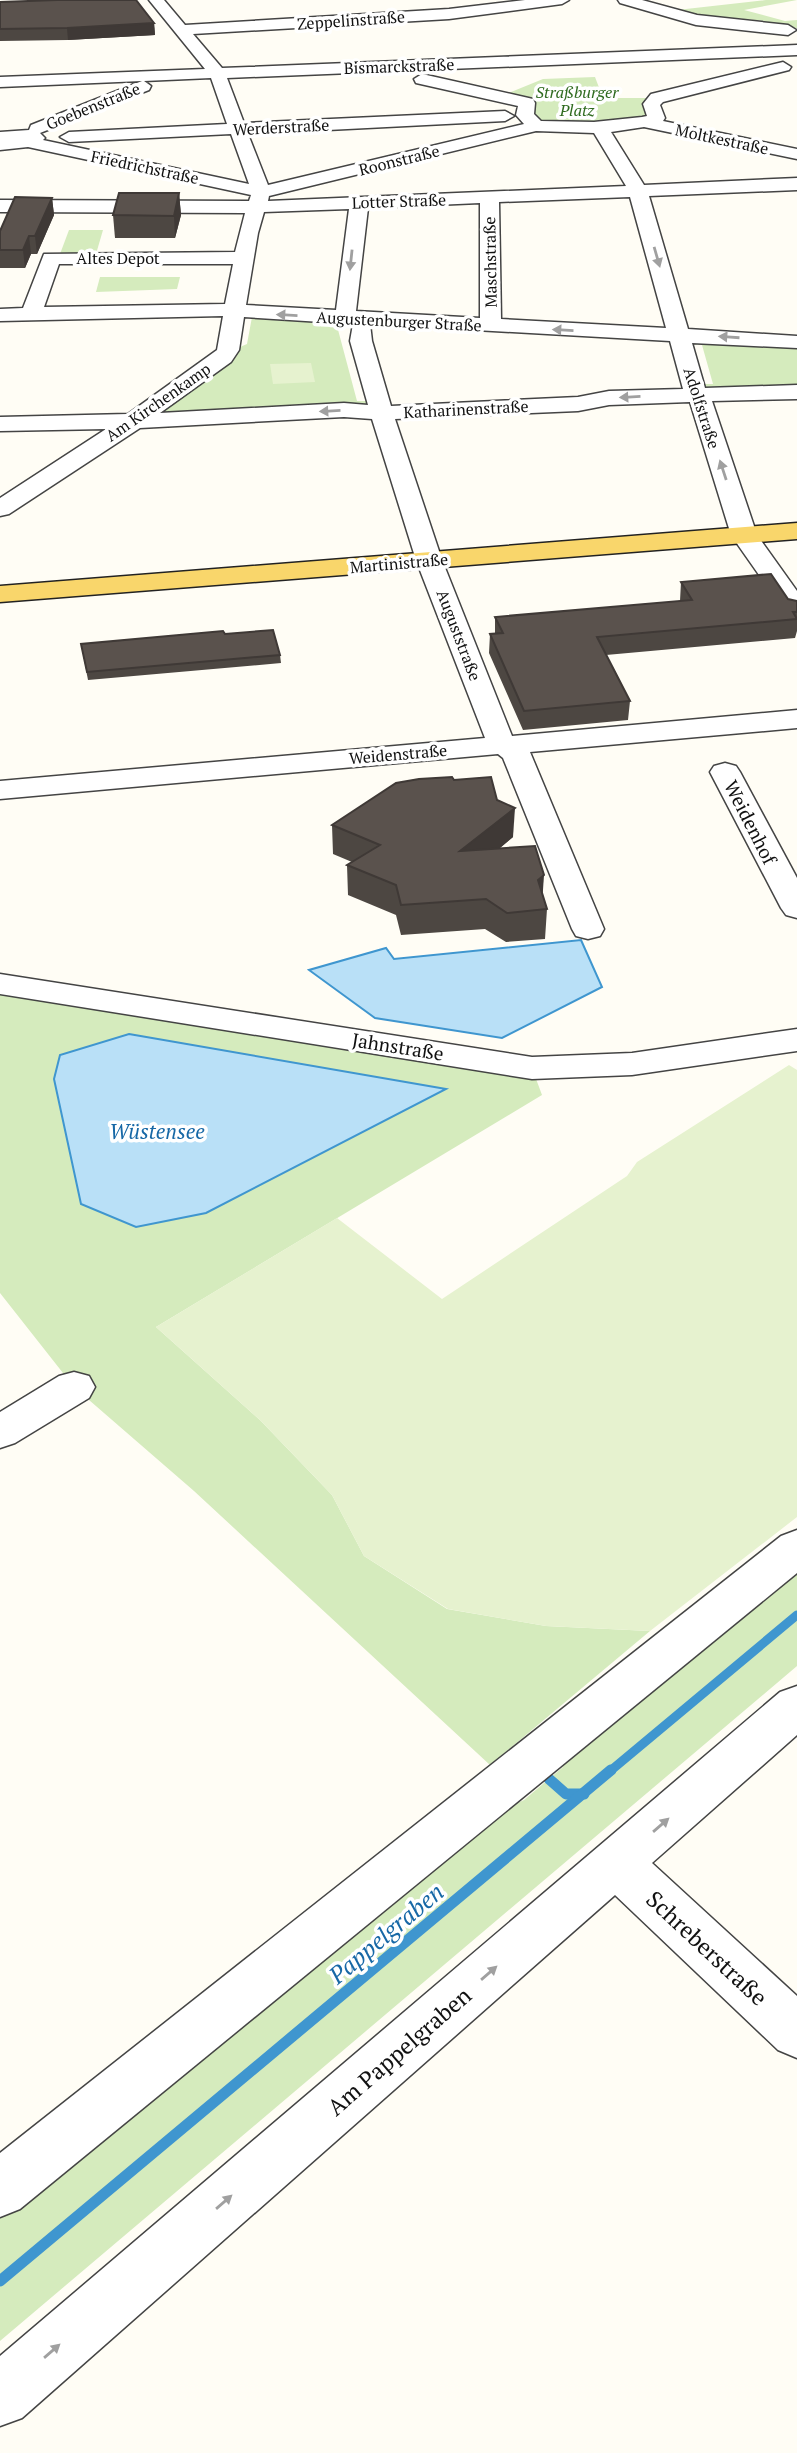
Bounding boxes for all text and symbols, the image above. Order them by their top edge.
street label: Zeppelinstraße [296,5,406,35]
street label: Bismarckstraße [343,53,455,79]
street label: Goebenstraße [43,77,143,135]
park label: Straßburger Platz [536,81,619,121]
street label: Werderstraße [232,113,330,141]
street label: Moltkestraße [673,118,771,160]
street label: Roonstraße [356,139,442,181]
street label: Friedrichstraße [89,145,201,189]
street label: Lotter Straße [351,188,447,214]
street label: Maschstraße [478,216,502,308]
street label: Altes Depot [76,247,160,269]
one-way arrow [653,247,663,268]
one-way arrow [346,250,357,272]
street label: Augustenburger Straße [316,306,482,336]
one-way arrow [276,309,298,320]
one-way arrow [552,325,574,336]
one-way arrow [718,331,740,342]
street label: Am Kirchenkamp [101,358,215,446]
street label: Adolfstraße [679,365,725,451]
one-way arrow [618,391,640,402]
street label: Katharinenstraße [403,395,529,423]
one-way arrow [318,405,340,416]
one-way arrow [717,460,728,481]
street label: Martinistraße [349,548,449,578]
street label: Auguststraße [432,586,486,684]
street label: Weidenstraße [348,739,448,769]
street label: Weidenhof [719,776,784,870]
street label: Jahnstraße [350,1026,446,1066]
water label: Wüstensee [109,1117,205,1145]
one-way arrow [652,1817,669,1833]
water label: Pappelgraben [321,1876,450,1991]
street label: Schreberstraße [640,1884,774,2012]
one-way arrow [480,1966,497,1981]
street label: Am Pappelgraben [320,1980,478,2122]
one-way arrow [215,2195,232,2210]
one-way arrow [43,2344,60,2359]

